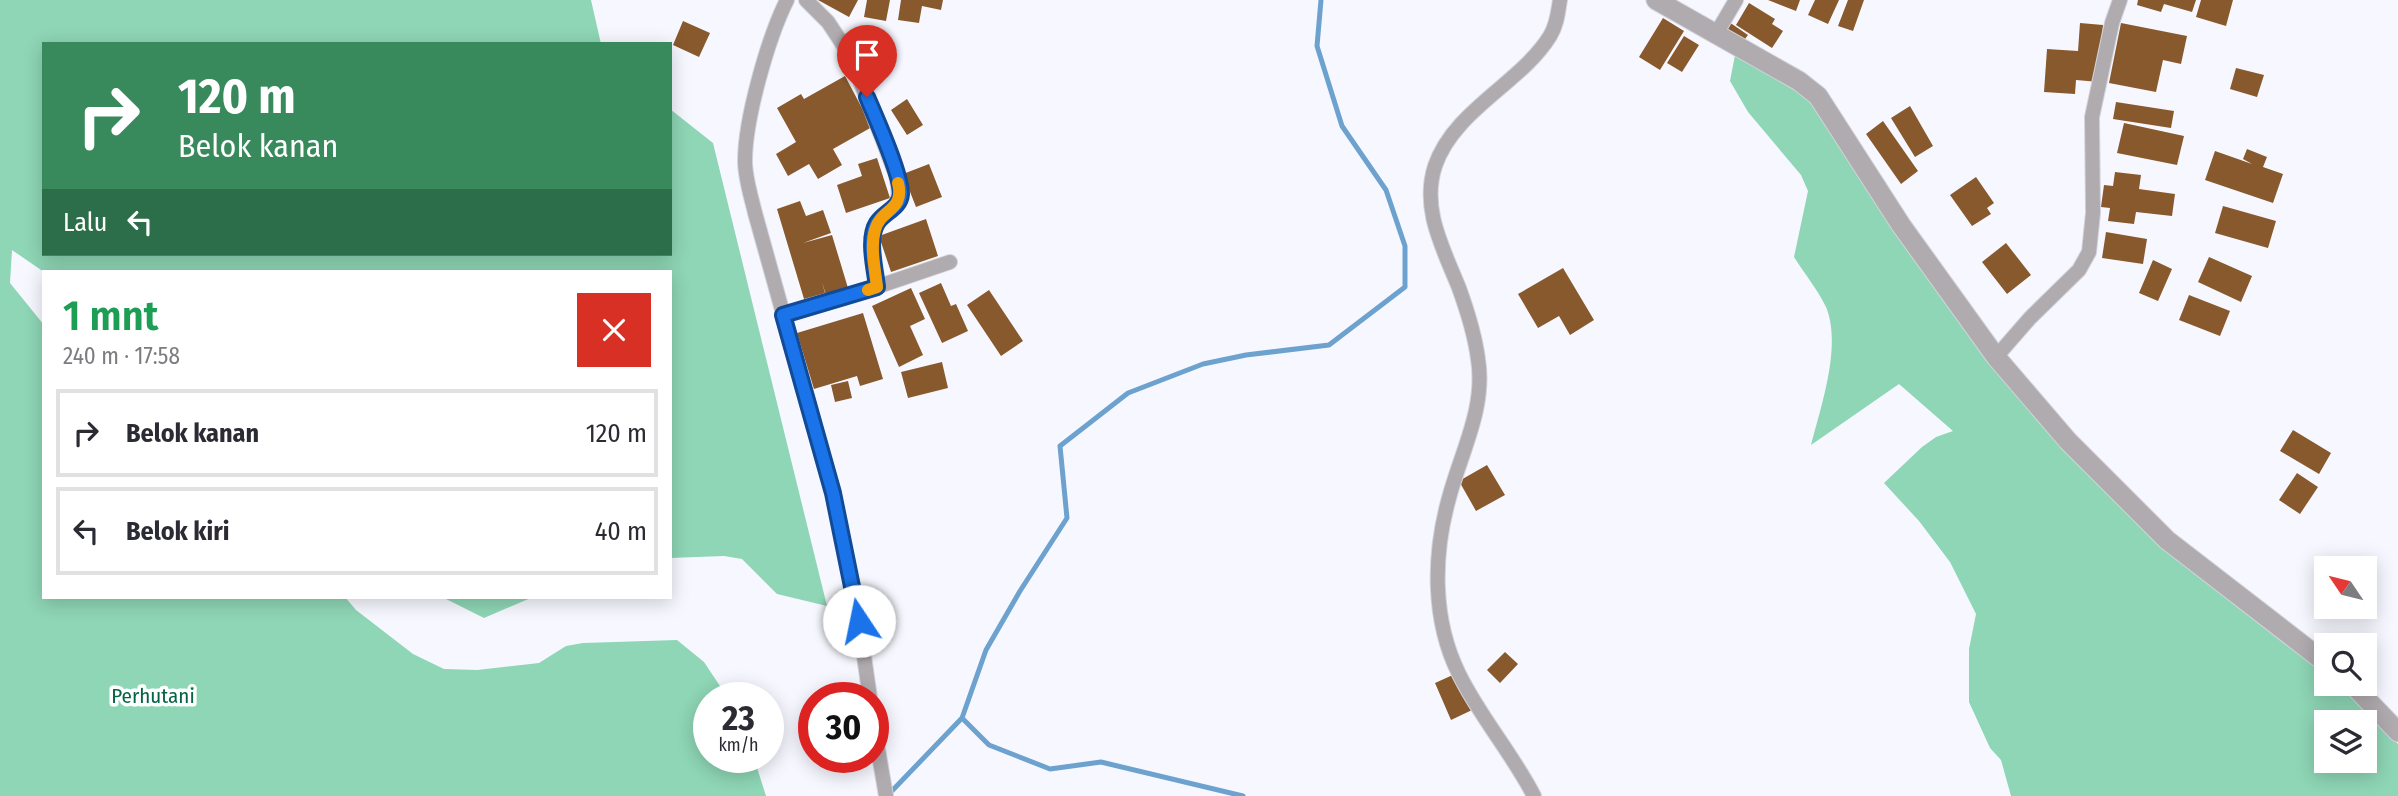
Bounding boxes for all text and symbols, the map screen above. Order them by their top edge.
pin [837,25,897,97]
icon: arrive [848,36,886,74]
text: 120 m [178,67,296,126]
icon: right [63,70,154,161]
text: Belok kanan [178,127,338,165]
icon: left [121,203,159,241]
text: Lalu [63,207,107,238]
text: 1 mnt [63,291,158,341]
button: close [577,293,651,367]
text: 240 m · 17:58 [63,342,180,370]
icon: right [67,414,105,452]
text: Belok kanan [126,418,259,449]
text: 120 m [586,418,647,449]
icon: left [67,512,105,550]
text: Belok kiri [126,516,229,547]
text: 40 m [595,516,647,547]
north arrow [2314,556,2376,620]
map controls [2314,556,2377,773]
position arrow [822,584,896,658]
button: search [2314,633,2377,696]
speed limit sign: 30 [798,682,889,773]
park label: Perhutani [111,683,195,709]
text: 23 [722,697,755,739]
button: layers [2314,710,2377,773]
text: km/h [718,734,759,756]

